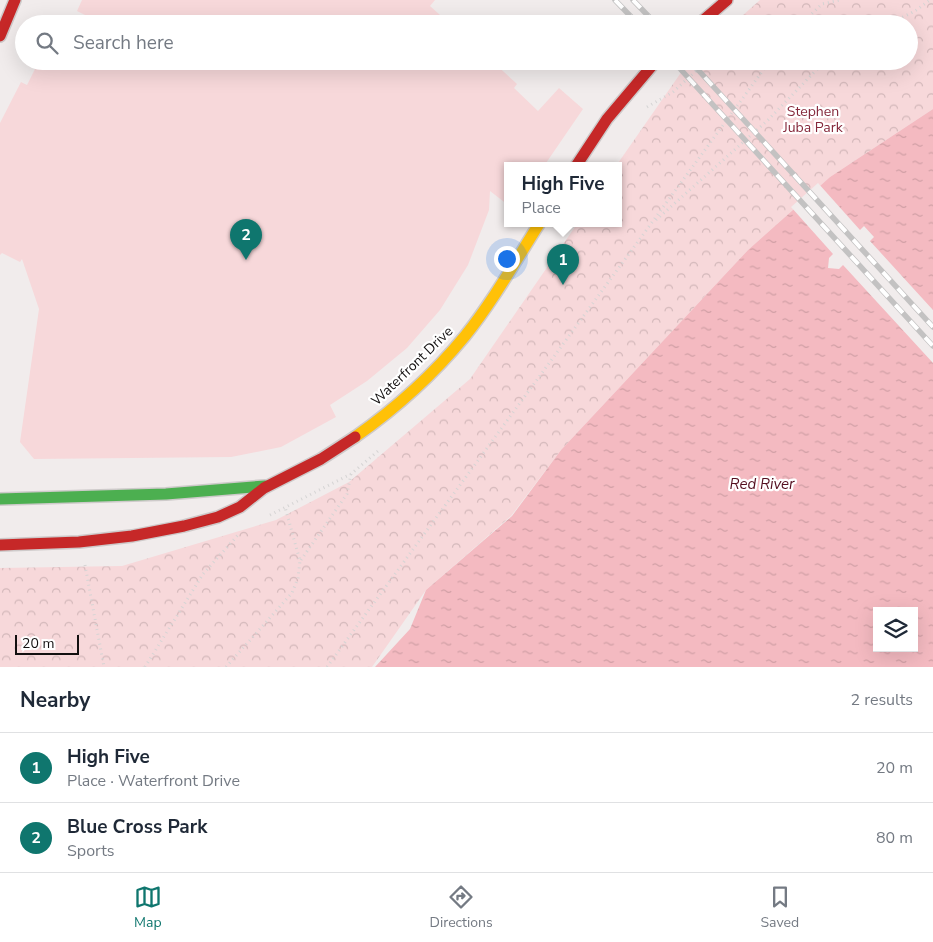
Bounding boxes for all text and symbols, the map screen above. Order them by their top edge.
search box [15,15,918,70]
icon: search [33,29,61,57]
text: Search here [73,30,174,56]
park label: Stephen Juba Park [782,102,844,137]
popup [504,162,622,227]
text: High Five [522,171,604,197]
text: Place [522,197,561,219]
pin: 2 [230,219,262,260]
pin: 1 [547,244,579,285]
your location [494,246,520,272]
street label: Waterfront Drive [367,322,457,410]
water label: Red River [730,474,795,494]
map controls [873,607,918,652]
button: layers [873,607,918,652]
scale bar [15,632,79,655]
text: 20 m [22,634,54,653]
text: Nearby [20,686,90,714]
text: 2 results [851,689,913,711]
text: High Five [67,744,150,770]
text: 1 [31,757,41,779]
text: 20 m [876,757,913,779]
text: Place · Waterfront Drive [67,770,240,792]
text: Blue Cross Park [67,814,207,840]
text: 2 [31,827,41,849]
text: 80 m [876,827,913,849]
text: Sports [67,840,115,862]
tab: Map [134,883,162,932]
tab: Directions [430,883,493,932]
tab: Saved [760,883,799,932]

